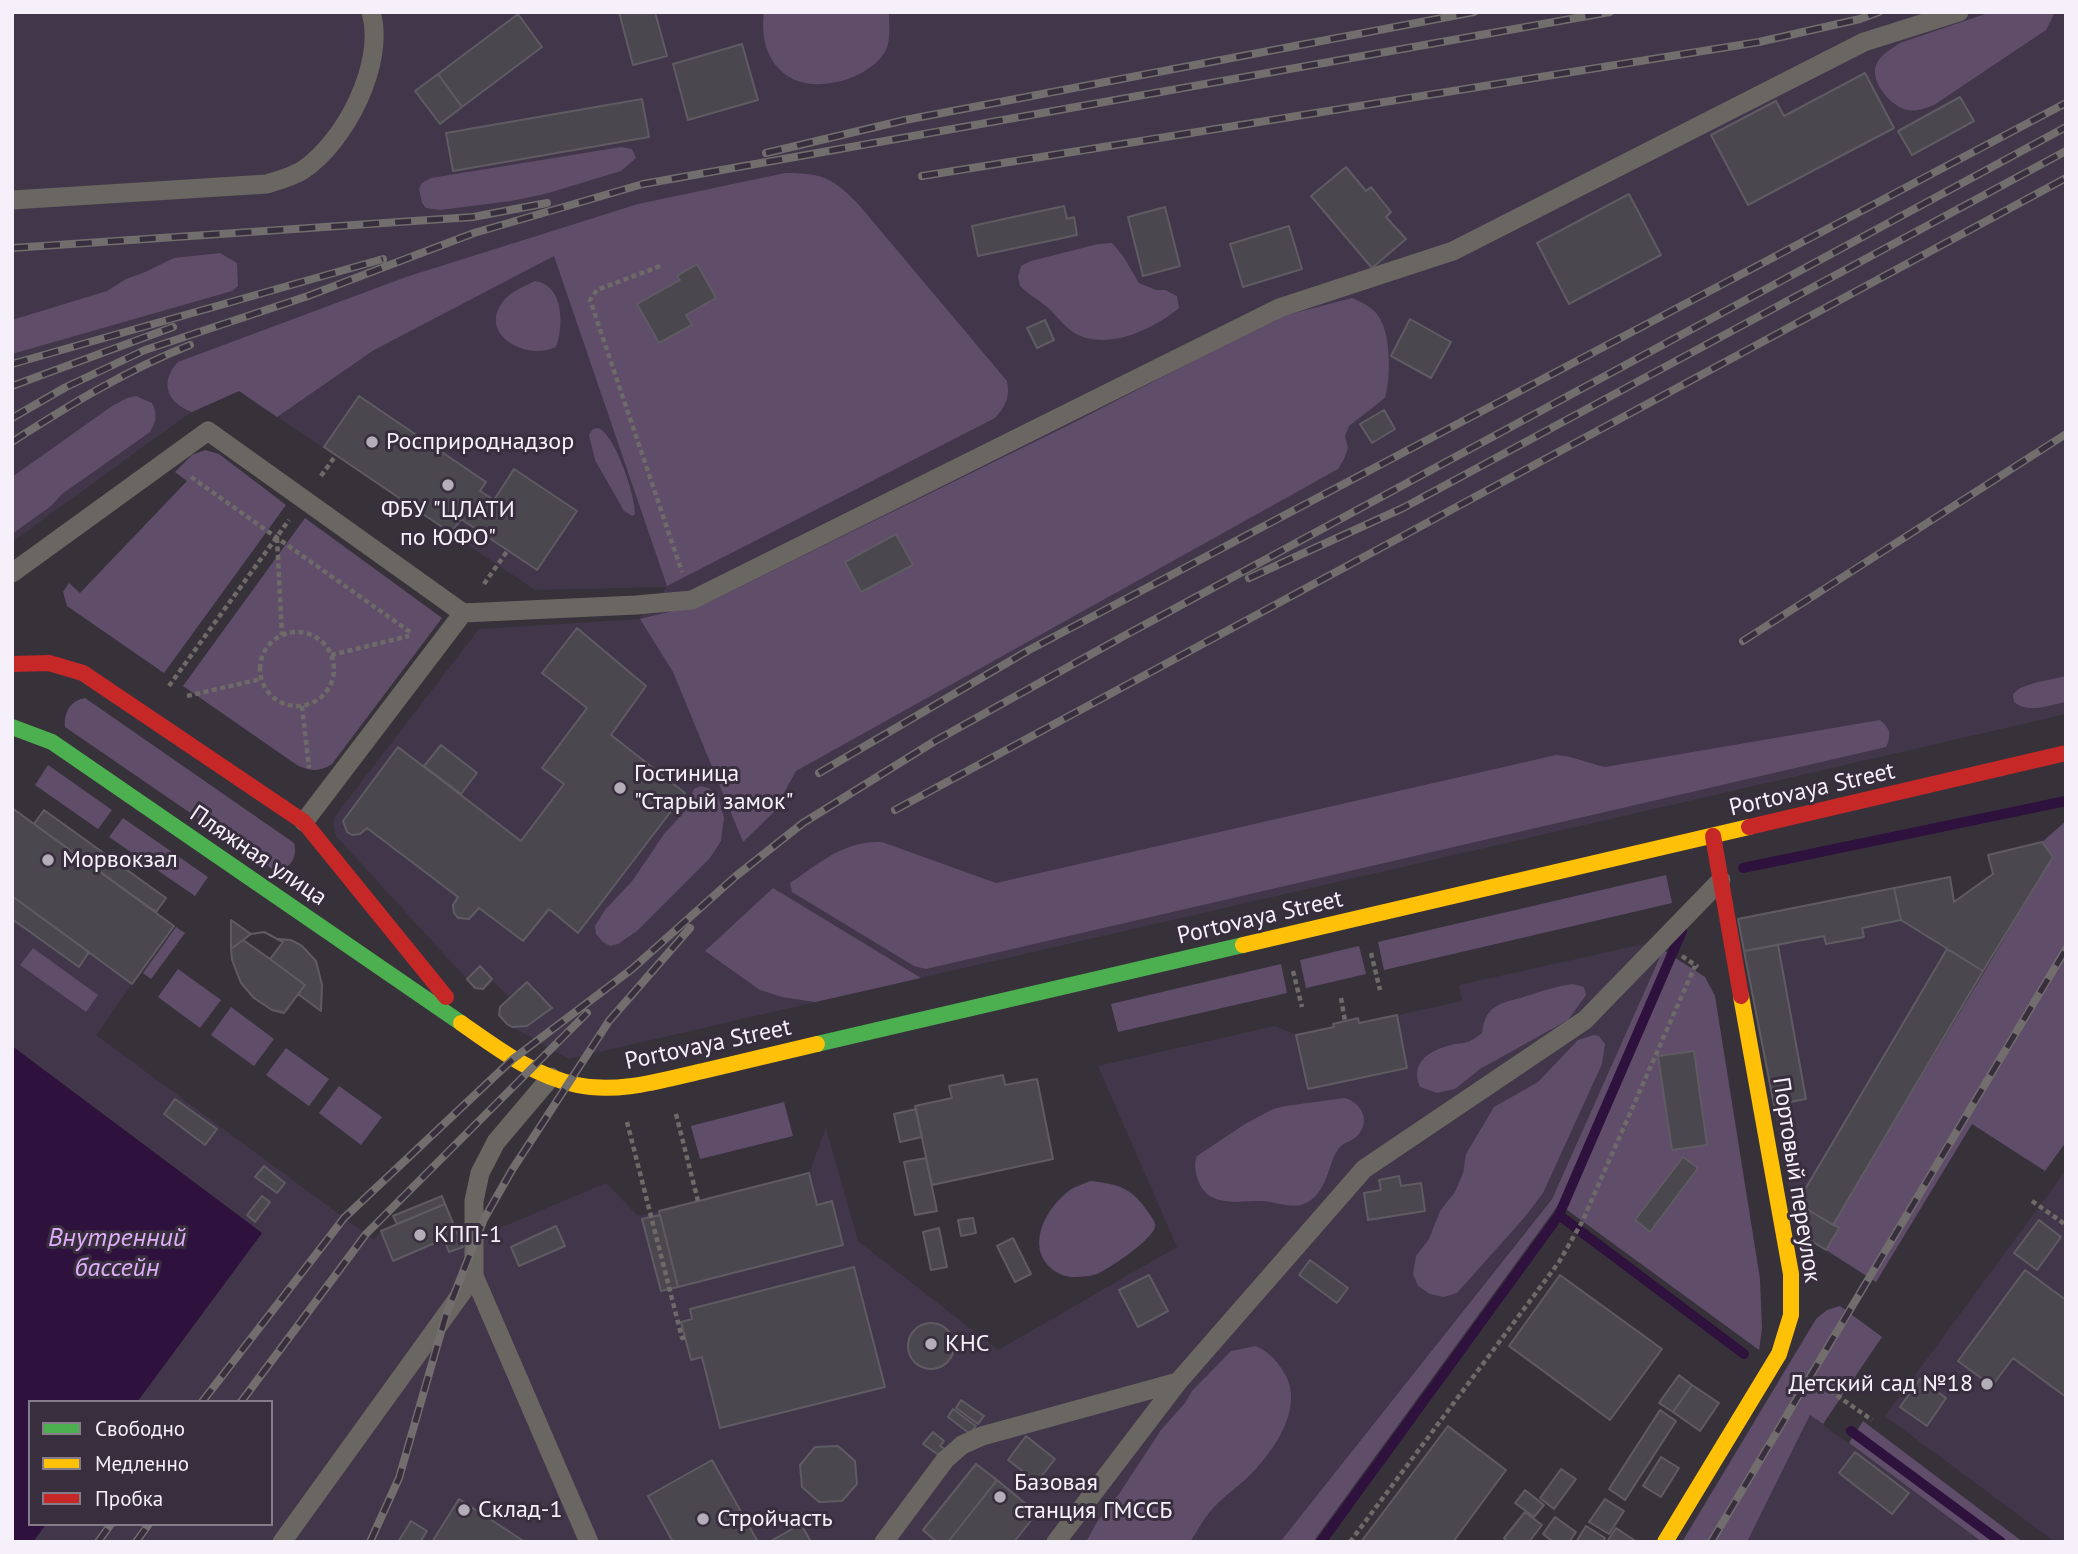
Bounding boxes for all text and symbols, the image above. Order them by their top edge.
place label: Росприроднадзор [386,428,574,456]
marker: Росприроднадзор [364,434,380,450]
marker: ФБУ "ЦЛАТИ по ЮФО" [440,477,456,493]
place label: ФБУ "ЦЛАТИ по ЮФО" [381,496,515,552]
street label: Portovaya Street [1726,757,1898,823]
place label: Гостиница "Старый замок" [634,760,793,816]
marker: Гостиница "Старый замок" [612,780,628,796]
street label: Пляжная улица [184,800,332,912]
place label: Морвокзал [62,846,178,874]
marker: Морвокзал [40,852,56,868]
street label: Portovaya Street [1174,885,1346,951]
street label: Portovaya Street [622,1013,794,1077]
street label: Портовый переулок [1766,1075,1826,1285]
place label: КПП-1 [434,1221,502,1249]
water label: Внутренний бассейн [48,1223,186,1284]
marker: КПП-1 [412,1227,428,1243]
place label: КНС [945,1330,989,1358]
marker: КНС [923,1336,939,1352]
place label: Детский сад №18 [1788,1370,1973,1398]
marker: Детский сад №18 [1979,1376,1995,1392]
legend [28,1400,273,1526]
text: Свободно [95,1415,185,1442]
text: Медленно [95,1450,189,1477]
place label: Базовая станция ГМССБ [1014,1469,1172,1525]
text: Пробка [95,1485,163,1512]
marker: Базовая станция ГМССБ [992,1489,1008,1505]
place label: Склад-1 [478,1496,563,1524]
marker: Склад-1 [456,1502,472,1518]
place label: Стройчасть [717,1505,833,1533]
marker: Стройчасть [695,1511,711,1527]

